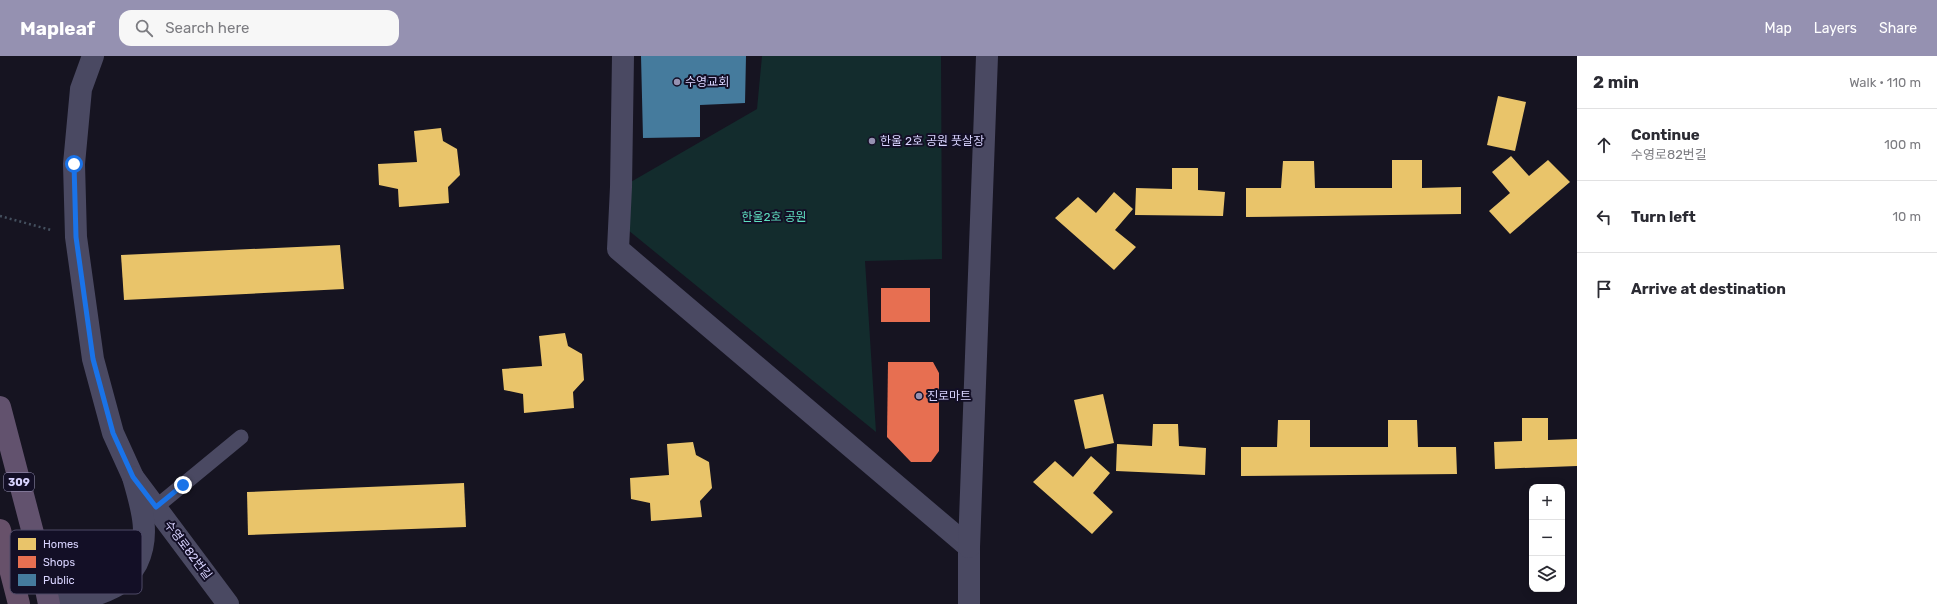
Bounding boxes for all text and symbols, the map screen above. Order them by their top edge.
search box [119,10,399,46]
text: Mapleaf [20,17,95,40]
icon: search [133,17,155,39]
text: Search here [165,19,249,37]
text: Map [1765,20,1792,37]
text: Layers [1814,20,1857,37]
text: Share [1879,20,1917,37]
text: 2 min [1593,72,1639,92]
place label: 수영교회 [685,75,729,89]
text: Walk · 110 m [1849,75,1921,90]
marker: 수영교회 [672,77,682,87]
text: Continue [1631,126,1700,144]
place label: 한울 2호 공원 풋살장 [880,134,984,148]
icon: ahead [1593,134,1615,156]
marker: 한울 2호 공원 풋살장 [867,136,877,146]
text: 100 m [1884,137,1921,152]
text: 수영로82번길 [1631,147,1707,162]
route start [65,155,83,173]
icon: left [1593,206,1615,228]
text: Turn left [1631,208,1696,226]
text: 10 m [1892,209,1921,224]
park label: 한울2호 공원 [741,210,807,224]
icon: arrive [1593,278,1615,300]
text: Arrive at destination [1631,280,1786,298]
place label: 진로마트 [927,389,971,403]
marker: 진로마트 [914,391,924,401]
road number: 309 [4,473,34,491]
route end [174,476,192,494]
map controls [1529,484,1565,592]
button: + [1529,484,1565,520]
street label: 수영로82번길 [161,518,215,582]
button: − [1529,520,1565,556]
legend [10,530,142,594]
text: Homes [43,538,79,551]
text: Shops [43,556,75,569]
button: layers [1529,556,1565,592]
text: Public [43,574,75,587]

